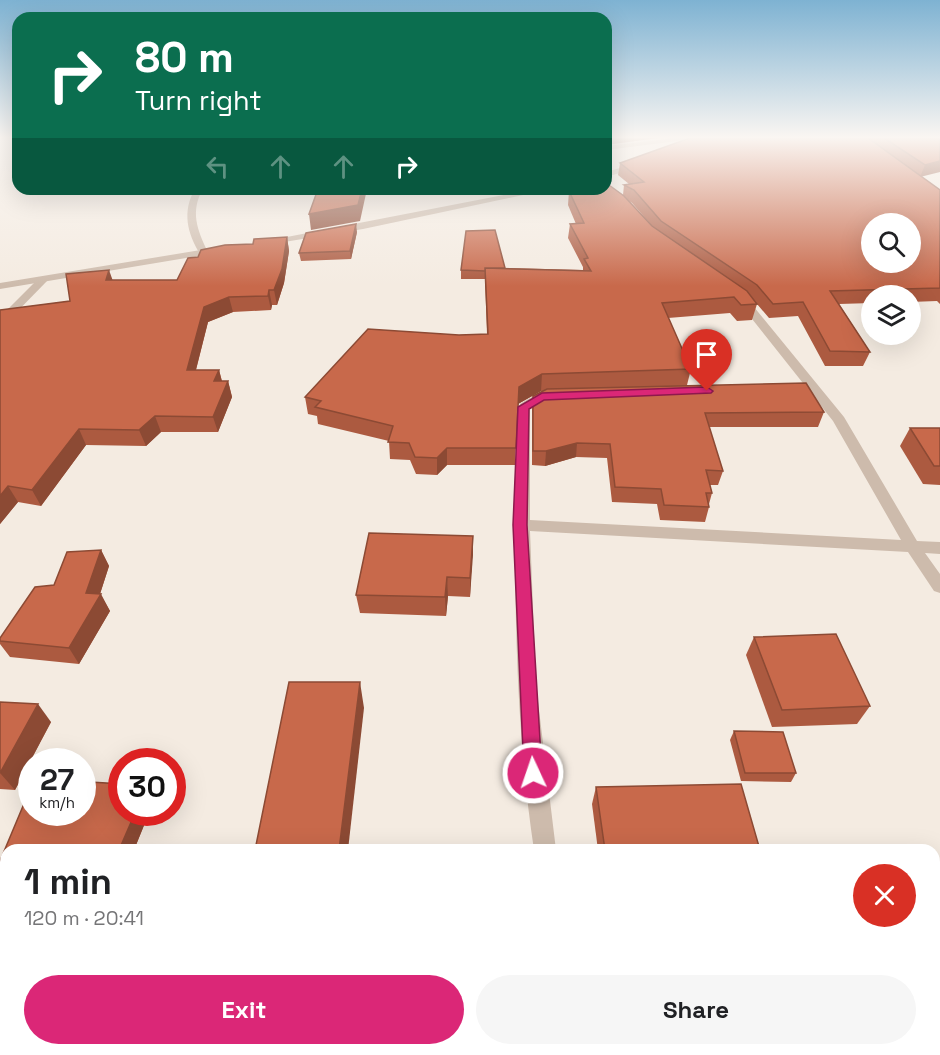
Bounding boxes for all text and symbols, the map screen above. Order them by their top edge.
text: 80 m [135,31,234,84]
icon: right [36,36,114,114]
text: Turn right [135,83,262,118]
icon: left [201,150,234,183]
icon: ahead [264,150,297,183]
icon: ahead [327,150,360,183]
icon: right [390,150,423,183]
map controls [861,213,921,345]
button: search [861,213,921,273]
button: layers [861,285,921,345]
pin [681,329,732,391]
icon: arrive [690,338,723,371]
position arrow [501,741,565,805]
speed limit sign: 30 [108,748,186,826]
text: 27 [40,760,74,799]
text: km/h [39,793,75,812]
text: 1 min [24,859,112,905]
button: close [853,864,916,927]
text: 120 m · 20:41 [24,905,144,931]
button: Exit [24,975,464,1044]
button: Share [476,975,916,1044]

